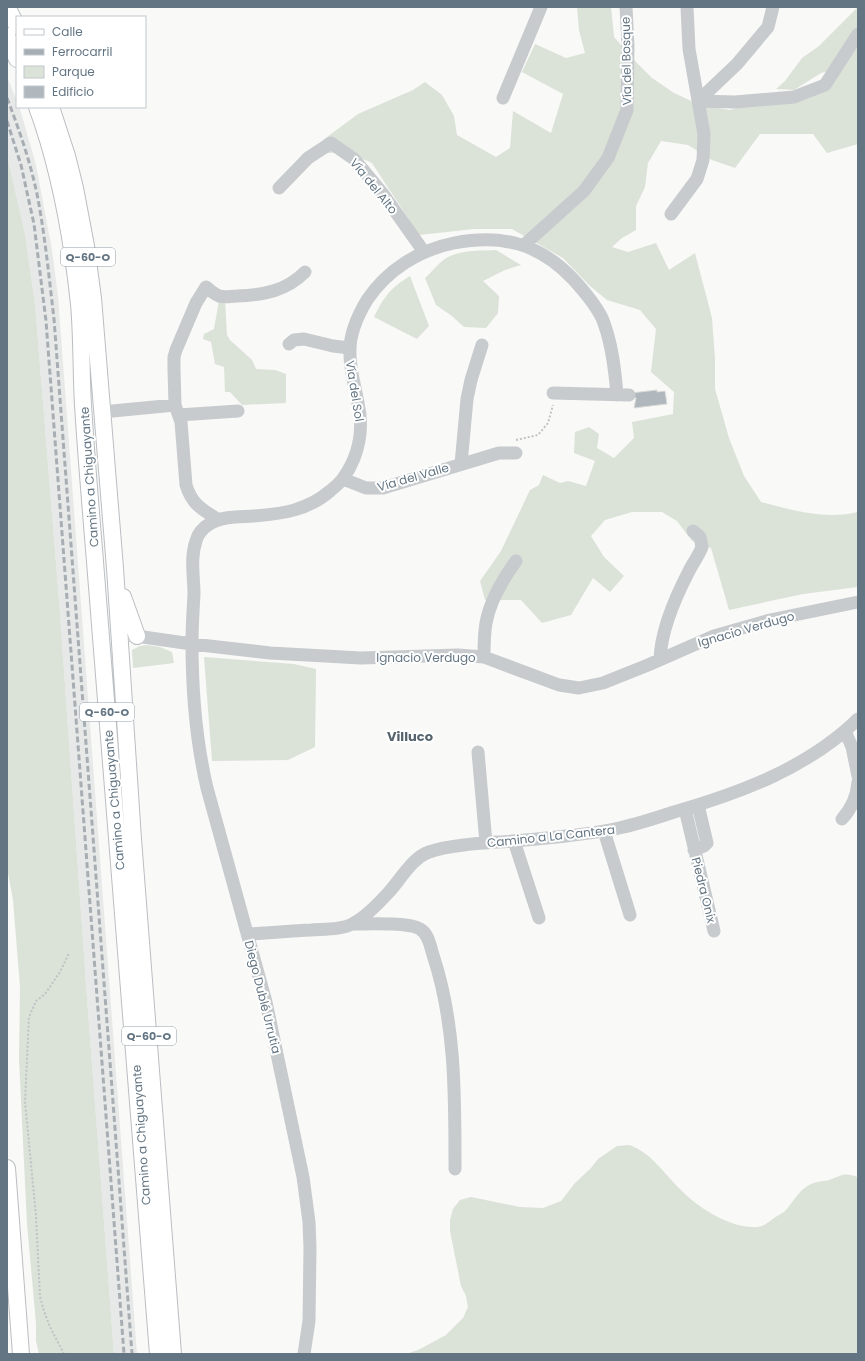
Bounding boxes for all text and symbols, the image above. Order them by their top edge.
legend [16,16,146,108]
street label: Vía del Bosque [617,17,635,105]
text: Calle [52,23,83,40]
text: Ferrocarril [52,43,112,60]
text: Parque [52,63,95,80]
text: Edificio [52,83,94,100]
street label: Vía del Alto [346,155,402,218]
road number: Q-60-O [61,248,115,266]
street label: Vía del Sol [342,359,368,423]
street label: Camino a Chiguayante [76,406,102,548]
street label: Vía del Valle [375,459,451,495]
street label: Ignacio Verdugo [696,607,797,651]
street label: Ignacio Verdugo [376,649,476,666]
road number: Q-60-O [80,703,134,721]
district label: Villuco [387,727,433,746]
street label: Camino a Chiguayante [99,729,129,871]
street label: Camino a La Cantera [486,821,616,851]
street label: Piedra Onix [688,855,720,925]
street label: Diego Dublé Urrutia [241,939,285,1055]
road number: Q-60-O [122,1027,176,1045]
street label: Camino a Chiguayante [128,1064,154,1206]

